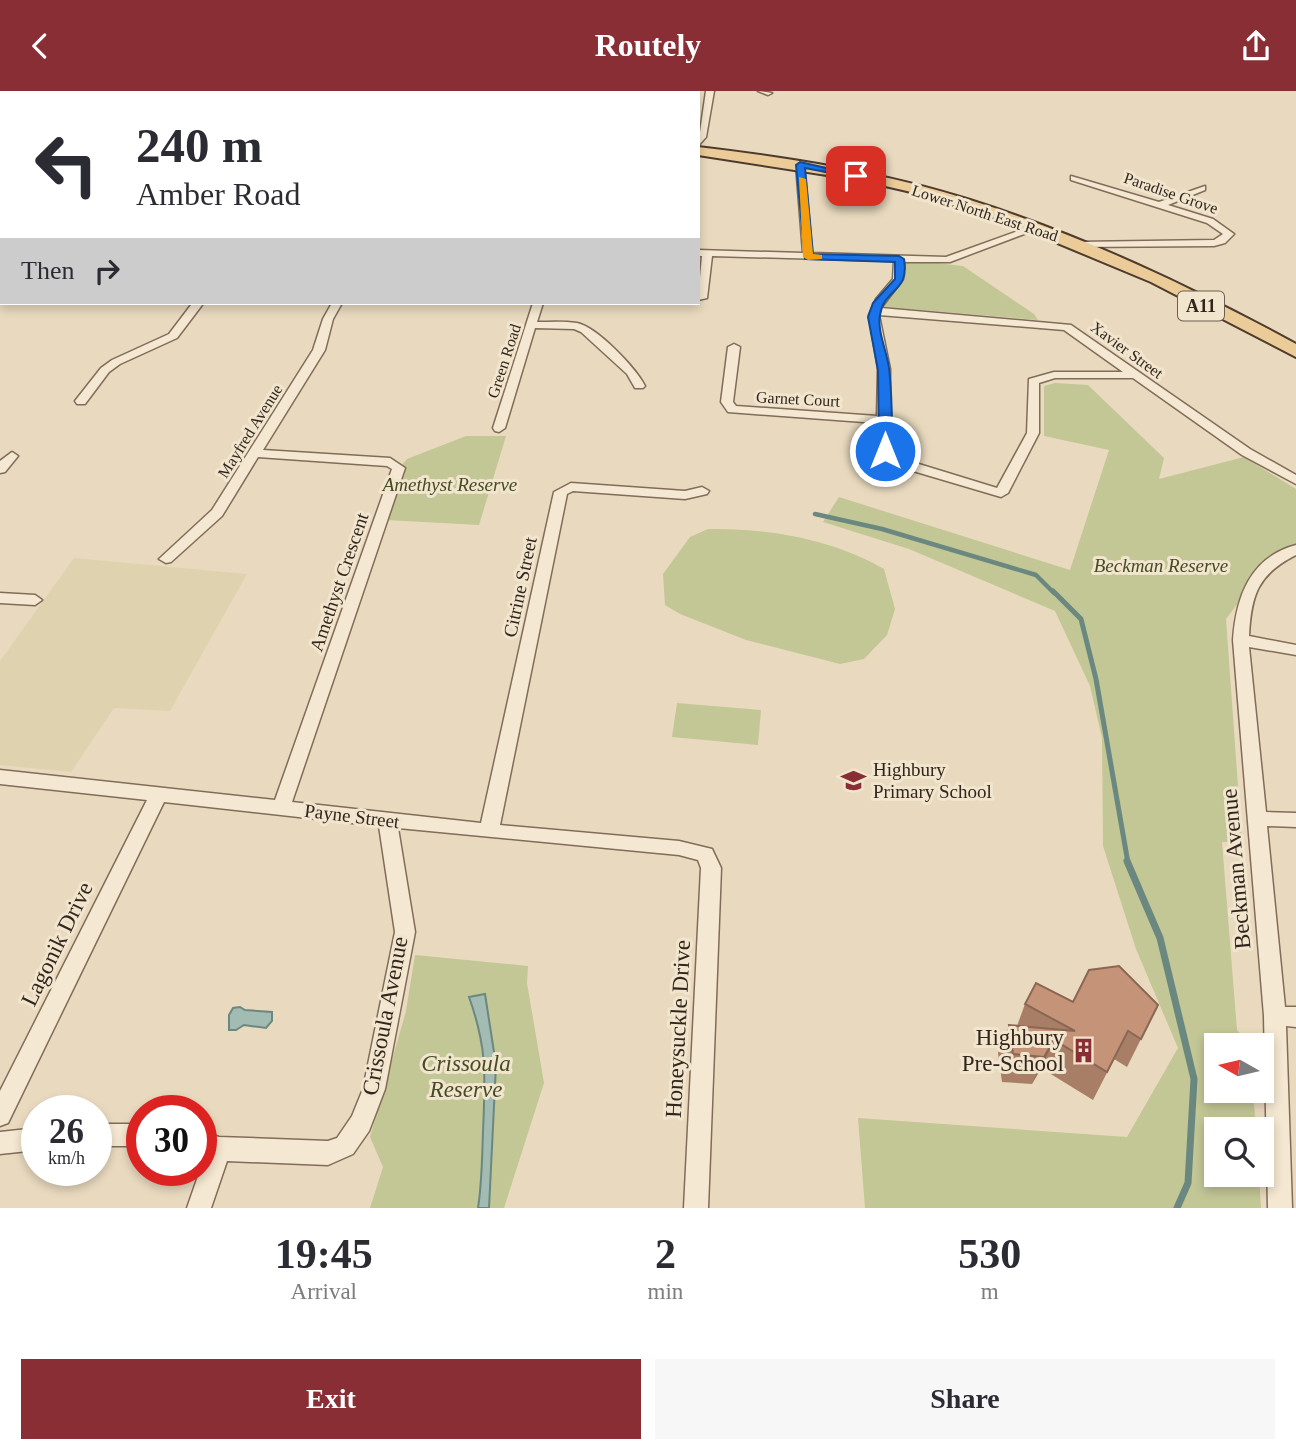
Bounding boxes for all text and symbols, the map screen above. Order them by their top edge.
icon: back [21,27,59,65]
text: Routely [595,27,701,63]
icon: share [1237,27,1275,65]
text: 240 m [136,118,263,173]
icon: left [21,119,112,210]
pin [826,146,886,206]
icon: arrive [837,157,875,195]
street label: Paradise Grove [1122,169,1220,217]
text: Amber Road [136,176,300,212]
street label: Lower North East Road [910,181,1060,245]
icon: right [88,252,126,290]
text: Then [21,256,74,285]
road number: A11 [1178,291,1224,321]
street label: Xavier Street [1088,318,1167,382]
street label: Green Road [484,322,524,400]
street label: Mayfred Avenue [214,381,286,481]
street label: Garnet Court [756,388,841,410]
position arrow [848,414,922,488]
park label: Amethyst Reserve [381,474,517,495]
street label: Amethyst Crescent [305,509,373,654]
street label: Citrine Street [499,534,541,639]
park label: Beckman Reserve [1094,555,1228,576]
place label: Highbury Primary School [873,759,992,802]
school or university icon: Highbury Primary School [839,766,867,794]
street label: Beckman Avenue [1217,788,1255,950]
street label: Payne Street [303,800,401,832]
street label: Lagonik Drive [16,878,98,1010]
street label: Crissoula Avenue [357,934,413,1098]
street label: Honeysuckle Drive [661,939,695,1119]
place label: Highbury Pre-School [962,1025,1064,1076]
north arrow [1204,1033,1274,1103]
map controls [1204,1033,1274,1187]
building icon: Highbury Pre-School [1070,1036,1098,1064]
park label: Crissoula Reserve [421,1051,511,1102]
speed limit sign: 30 [126,1095,217,1186]
text: 26 [49,1112,84,1151]
button: search [1204,1117,1274,1187]
text: km/h [48,1148,85,1168]
text: 19:45 [275,1231,373,1277]
text: 2 [655,1231,676,1277]
text: 530 [958,1231,1021,1277]
text: Arrival [291,1279,357,1304]
text: min [648,1279,683,1304]
text: m [981,1279,999,1304]
button: Exit [21,1359,641,1439]
button: Share [655,1359,1275,1439]

